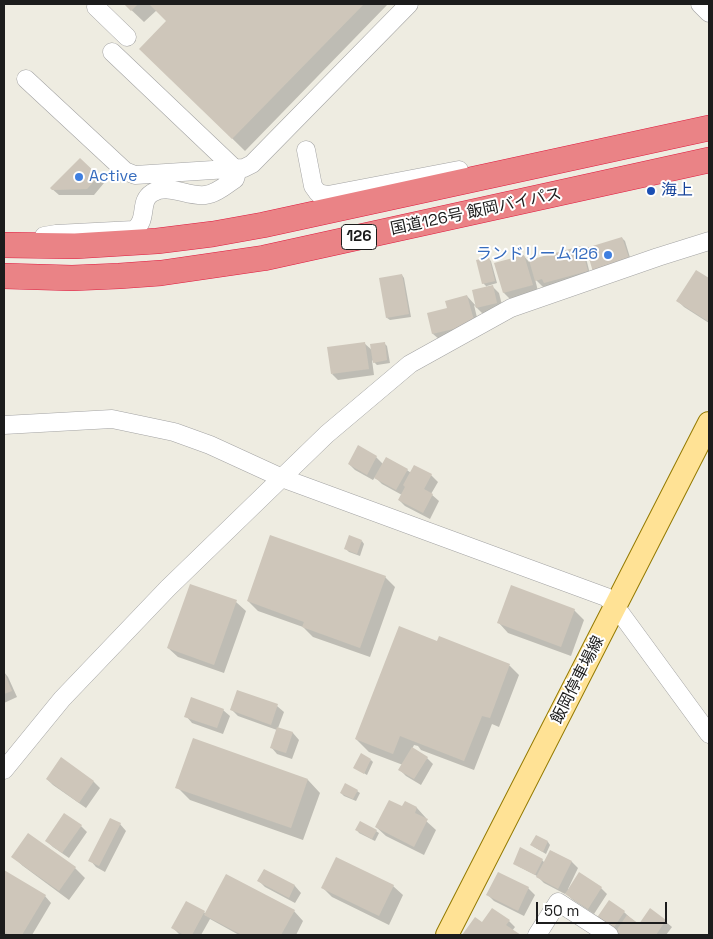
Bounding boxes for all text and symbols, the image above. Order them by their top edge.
place label: Active [89,167,137,187]
marker: Active [73,171,85,183]
place label: 海上 [661,181,693,201]
street label: 国道126号 飯岡バイパス [389,184,563,240]
marker: 海上 [645,185,657,197]
road number: 126 [342,224,376,250]
place label: ランドリーム126 [476,245,598,265]
marker: ランドリーム126 [602,249,614,261]
street label: 飯岡停車場線 [548,633,608,727]
scale bar [538,892,669,924]
text: 50 m [544,901,579,920]

